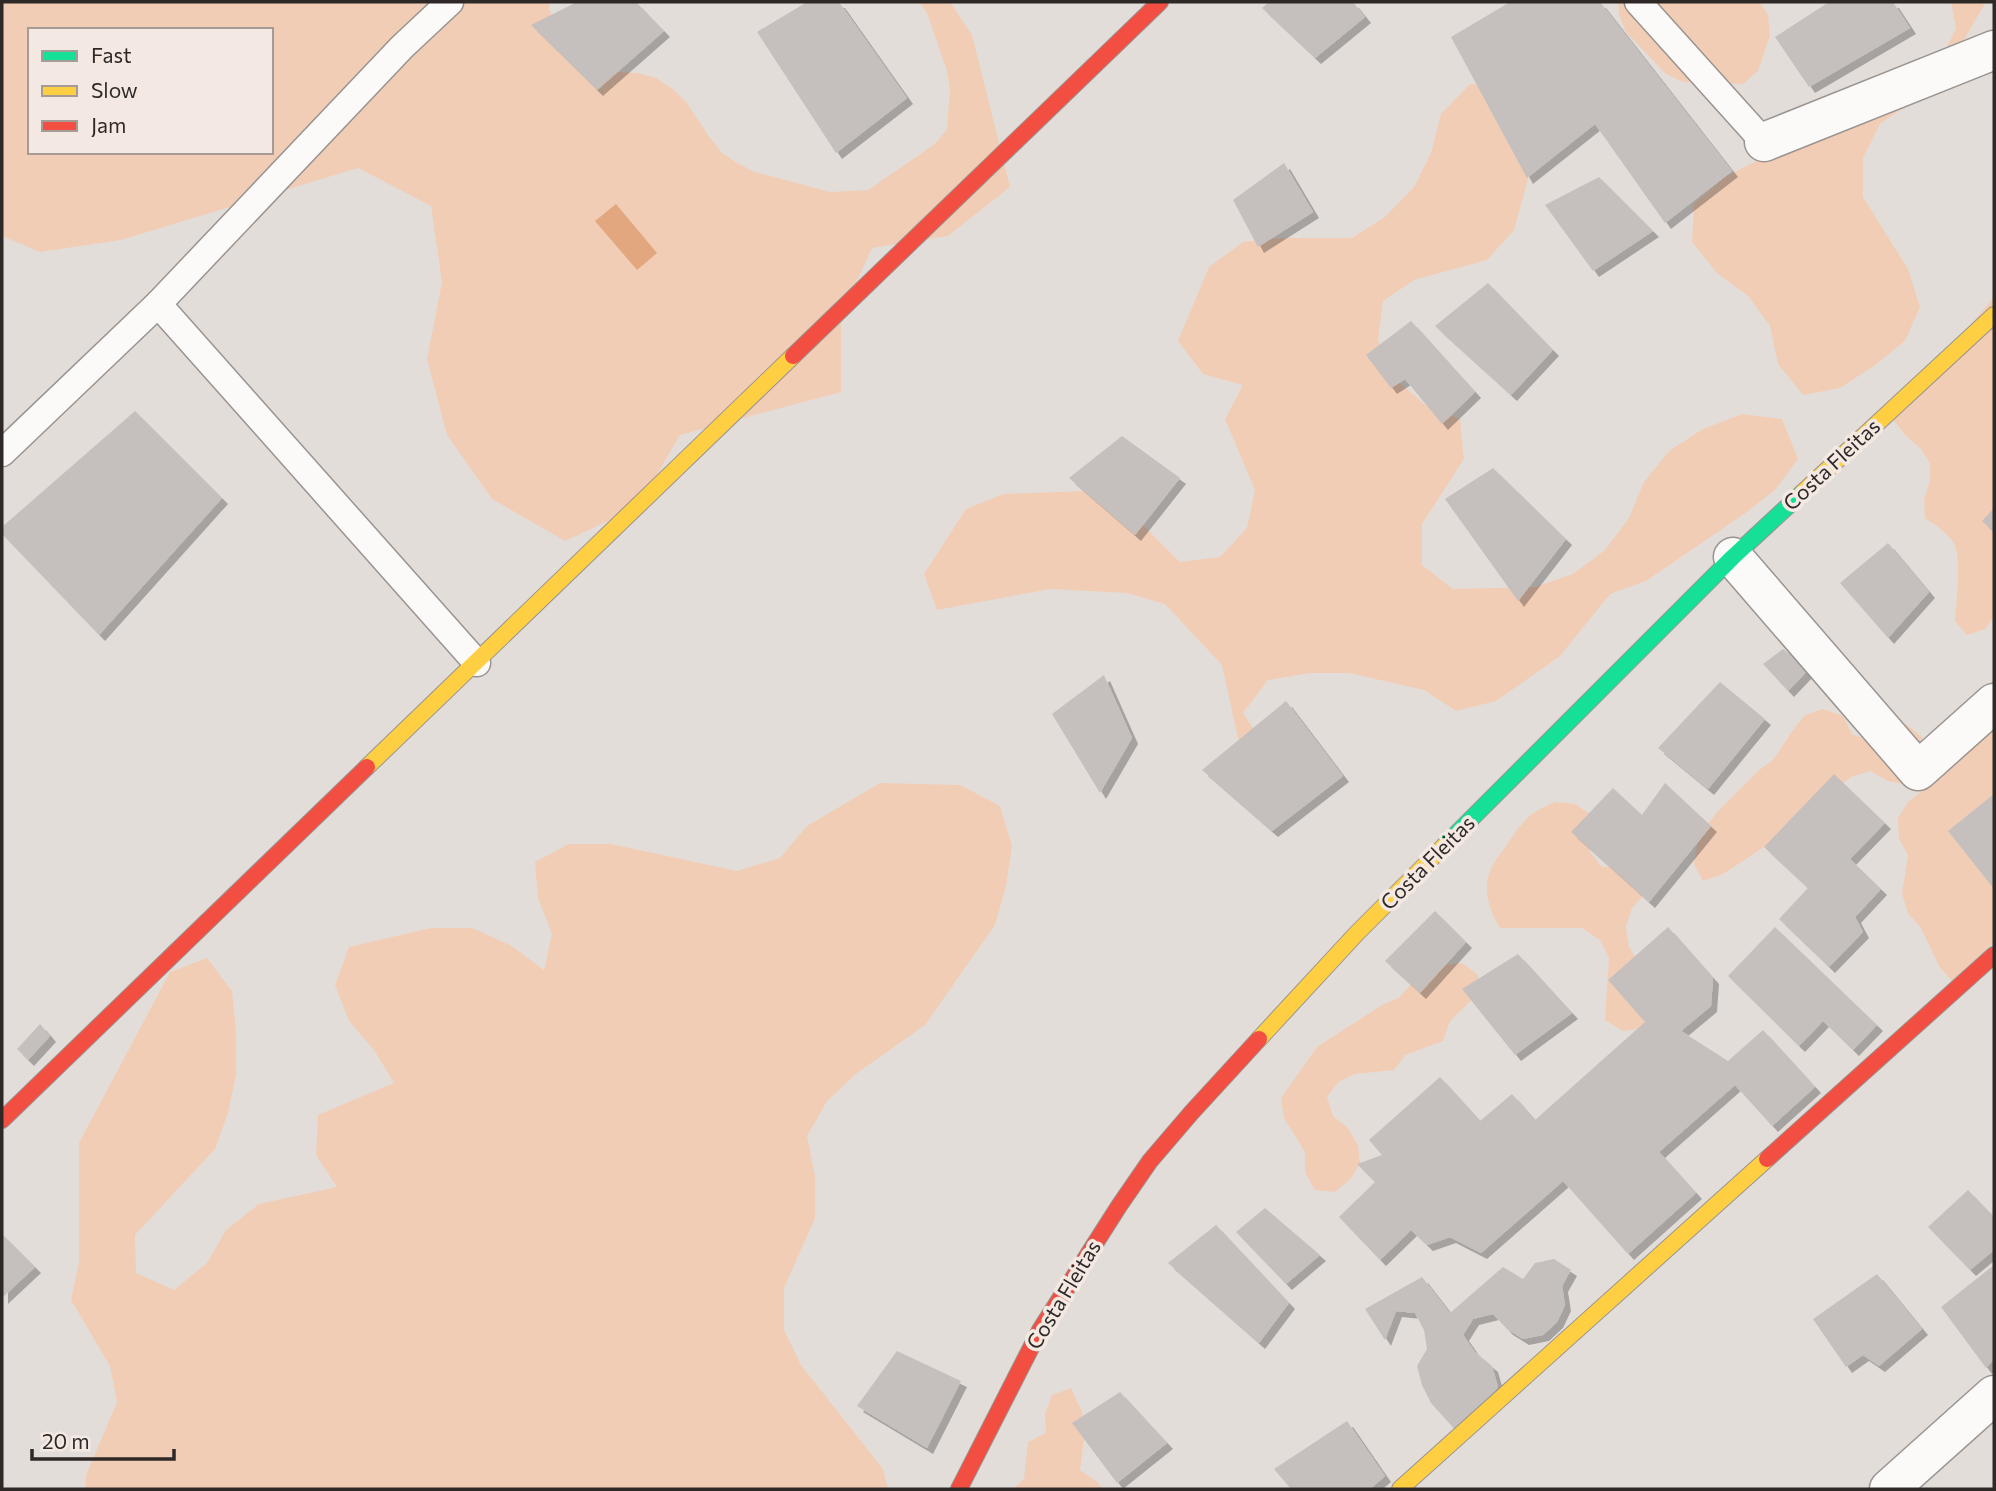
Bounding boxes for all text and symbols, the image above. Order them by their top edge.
legend [28,28,273,154]
text: Fast [91,42,132,67]
text: Slow [91,77,138,102]
text: Jam [91,112,126,137]
street label: Costa Fleitas [1778,413,1884,515]
street label: Costa Fleitas [1375,810,1479,914]
street label: Costa Fleitas [1020,1235,1105,1353]
scale bar [32,1418,173,1462]
text: 20 m [42,1428,90,1453]

